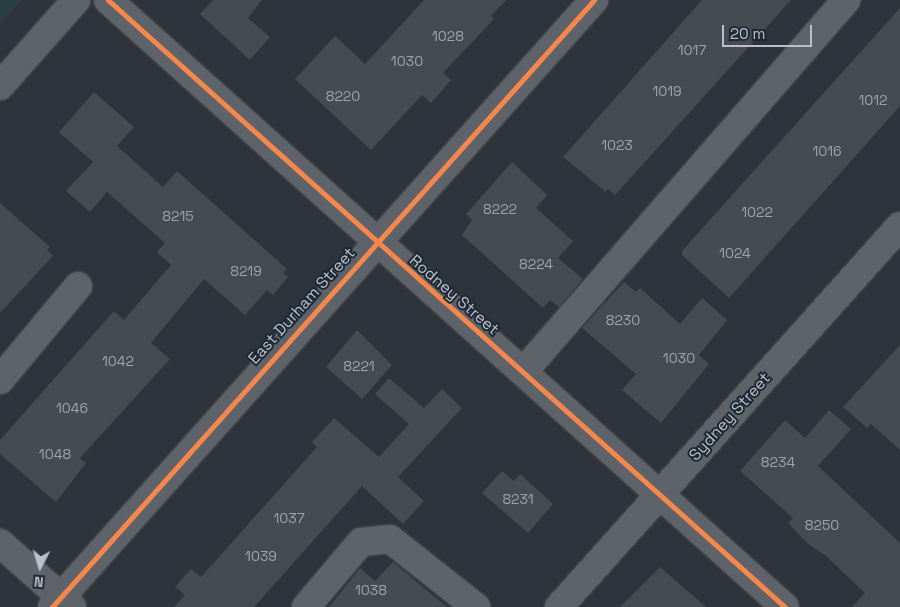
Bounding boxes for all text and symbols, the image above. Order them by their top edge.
scale bar [725,15,815,47]
text: 20 m [730,24,765,43]
house number: 1028 [432,28,464,44]
house number: 1017 [678,42,706,58]
house number: 1030 [391,53,423,69]
house number: 1019 [652,83,682,99]
house number: 8220 [326,88,360,104]
house number: 1012 [858,92,888,108]
house number: 1023 [601,137,633,153]
house number: 1016 [812,143,842,159]
house number: 8222 [483,201,517,217]
house number: 1022 [741,204,773,220]
house number: 8215 [162,208,194,224]
street label: East Durham Street [245,244,359,368]
house number: 1024 [719,245,751,261]
street label: Rodney Street [405,251,503,339]
house number: 8224 [519,256,553,272]
house number: 8219 [230,263,262,279]
house number: 8230 [606,312,640,328]
house number: 1030 [663,350,695,366]
house number: 1042 [102,353,134,369]
house number: 8221 [343,358,375,374]
street label: Sydney Street [685,369,775,465]
house number: 1046 [56,400,88,416]
house number: 1048 [39,446,71,462]
house number: 8234 [761,454,795,470]
house number: 8231 [502,491,534,507]
house number: 1037 [273,510,305,526]
house number: 8250 [805,517,839,533]
north arrow [15,542,65,592]
house number: 1039 [245,548,277,564]
text: N [33,573,44,591]
house number: 1038 [355,582,387,598]

